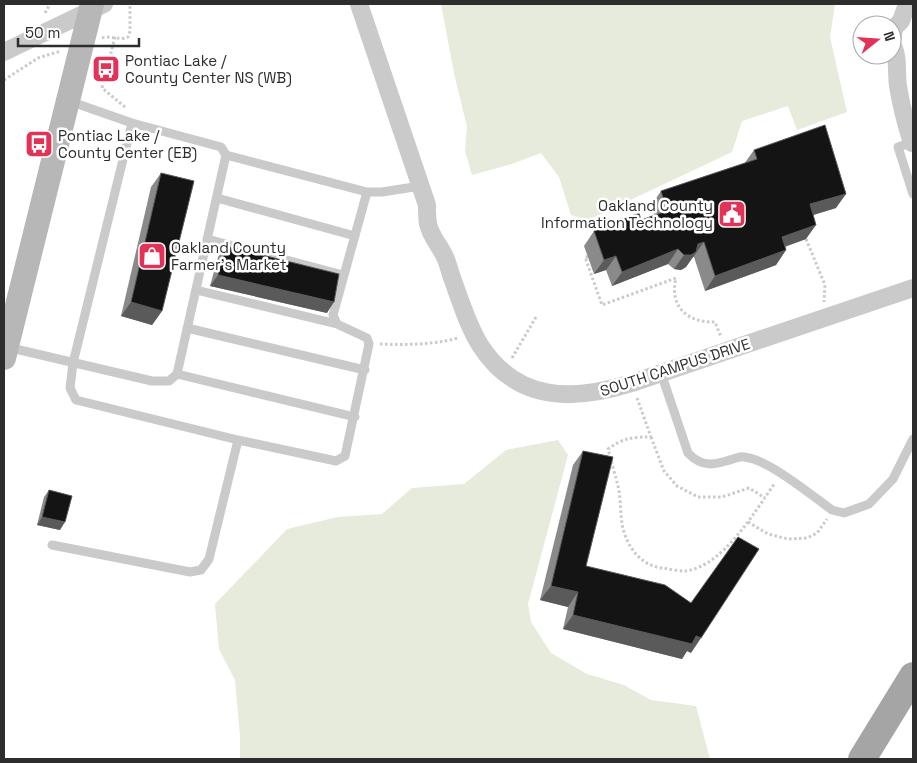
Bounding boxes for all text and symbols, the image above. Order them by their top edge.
scale bar [18,15,139,47]
north arrow [852,15,902,65]
text: 50 m [25,23,60,42]
text: N [879,29,899,43]
place label: Pontiac Lake / County Center NS (WB) [125,51,292,88]
bus stop icon: Pontiac Lake / County Center NS (WB) [91,54,121,84]
place label: Pontiac Lake / County Center (EB) [58,126,197,163]
bus stop icon: Pontiac Lake / County Center (EB) [24,129,54,159]
place label: Oakland County Information Technology [541,196,713,232]
public building icon: Oakland County Information Technology [717,199,747,229]
place label: Oakland County Farmer's Market [171,238,287,274]
shop icon: Oakland County Farmer's Market [137,241,167,271]
street label: SOUTH CAMPUS DRIVE [598,334,752,400]

